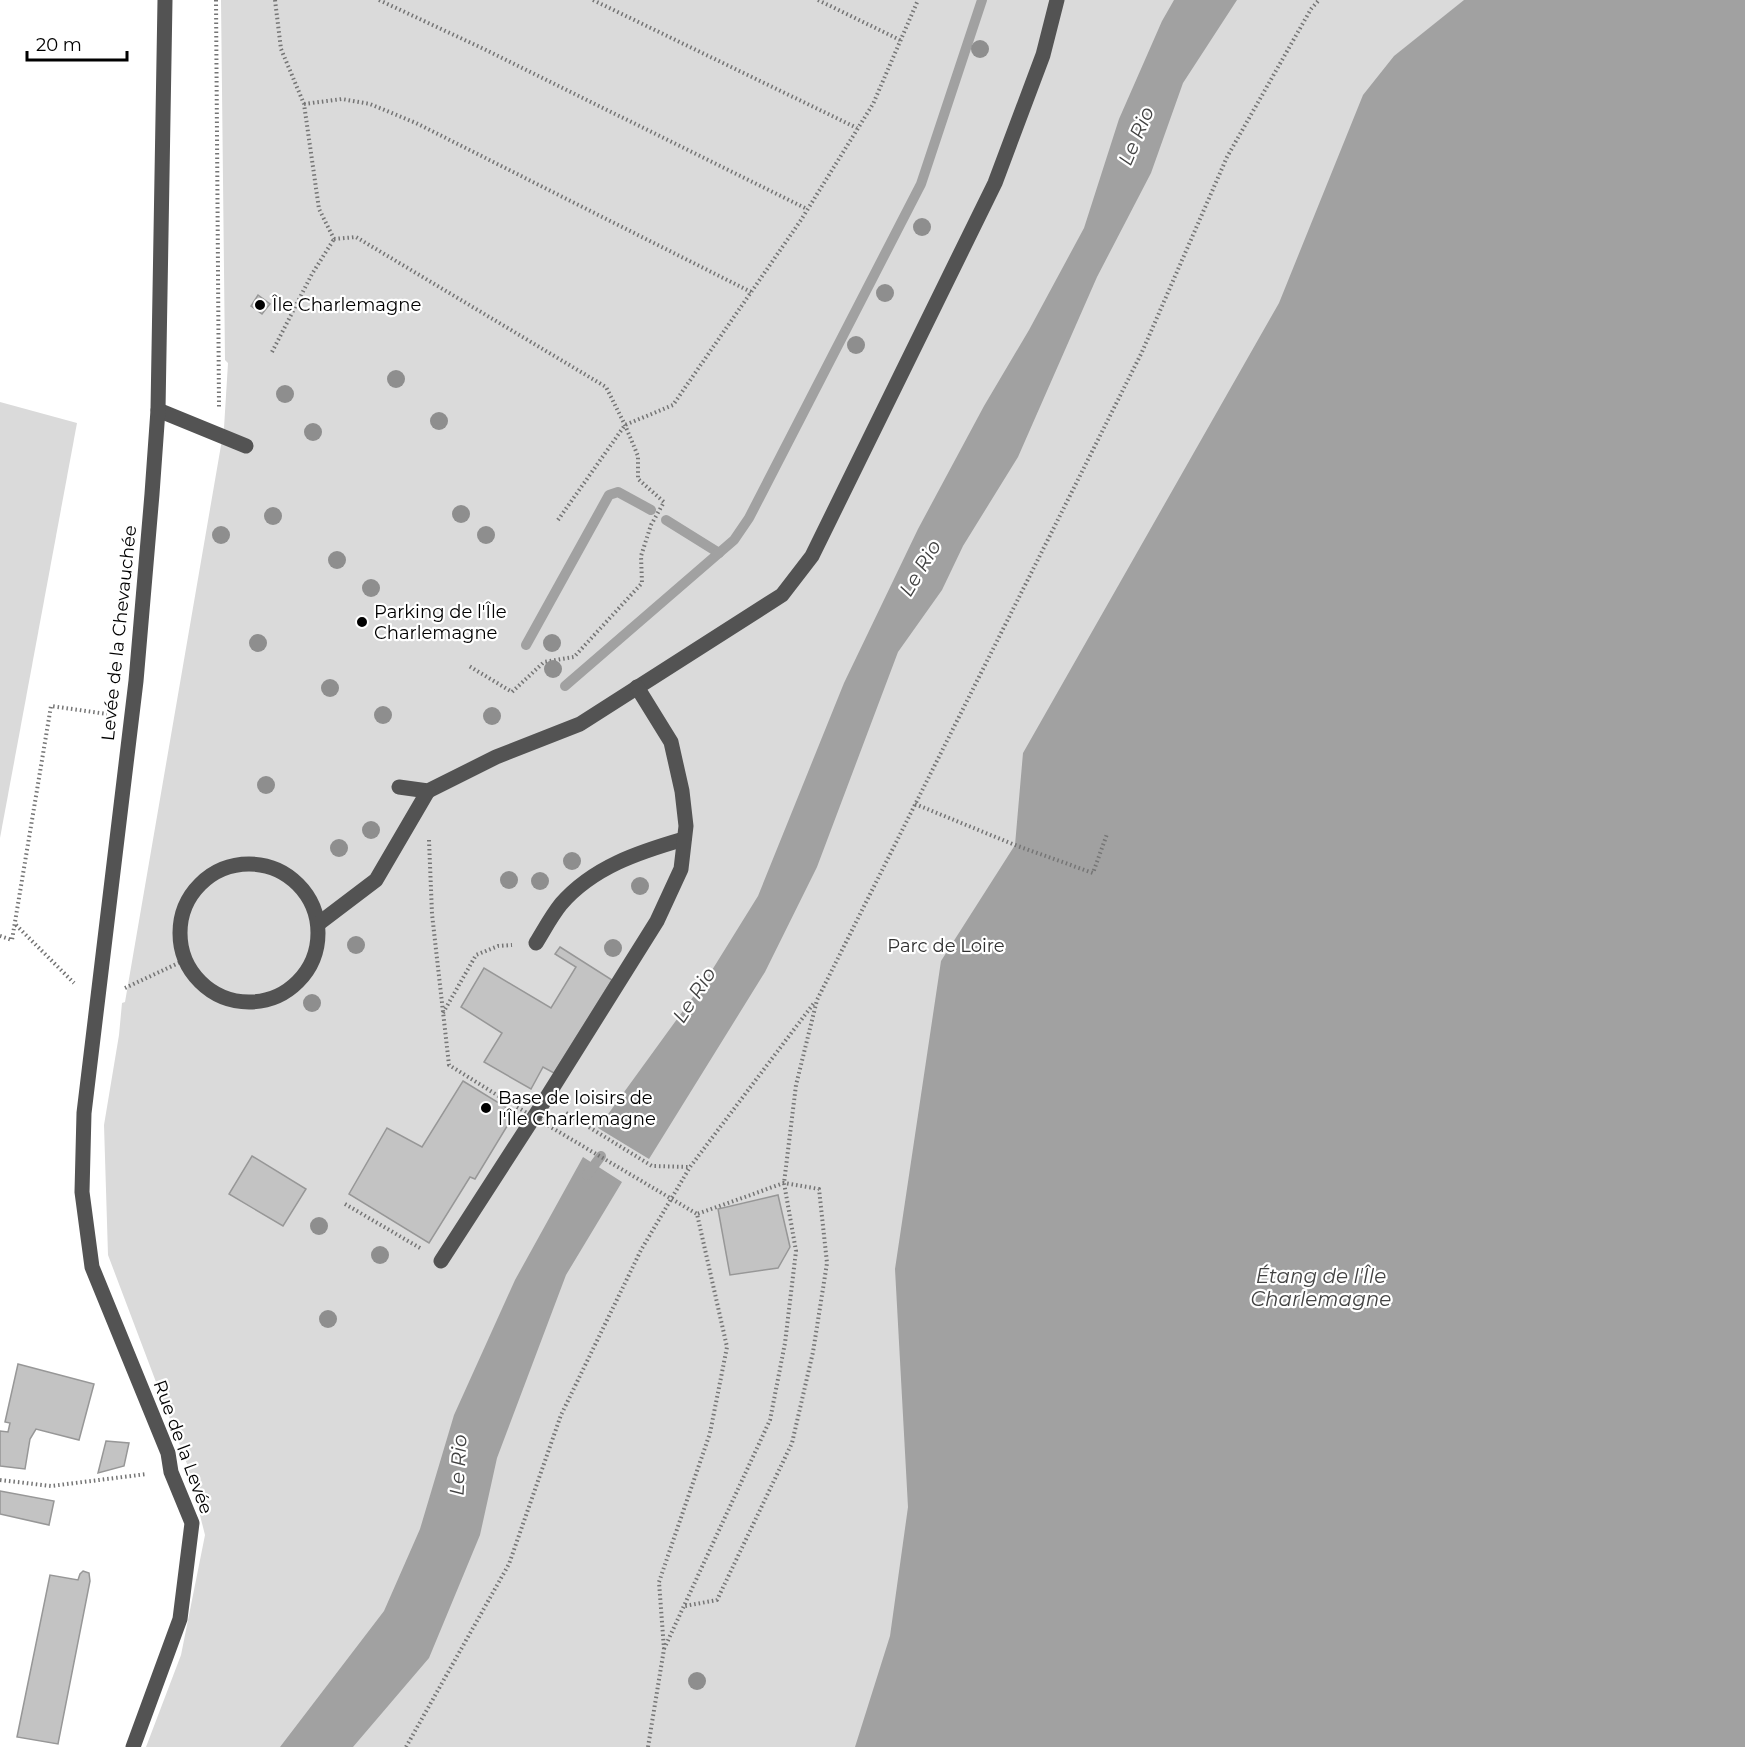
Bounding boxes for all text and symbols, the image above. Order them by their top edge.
scale bar [27,24,128,62]
text: 20 m [36,34,82,56]
water label: Le Rio [1113,103,1159,169]
place label: Île Charlemagne [271,294,421,316]
marker: Île Charlemagne [253,298,267,312]
street label: Levée de la Chevauchée [97,524,141,742]
water label: Le Rio [894,536,946,600]
place label: Parking de l'Île Charlemagne [374,601,507,644]
marker: Parking de l'Île Charlemagne [355,615,369,629]
park label: Parc de Loire [887,935,1005,957]
water label: Le Rio [667,963,721,1027]
place label: Base de loisirs de l'Île Charlemagne [498,1087,656,1130]
marker: Base de loisirs de l'Île Charlemagne [479,1101,493,1115]
water label: Étang de l'Île Charlemagne [1251,1264,1391,1311]
street label: Rue de la Levée [149,1377,217,1517]
water label: Le Rio [444,1434,472,1496]

